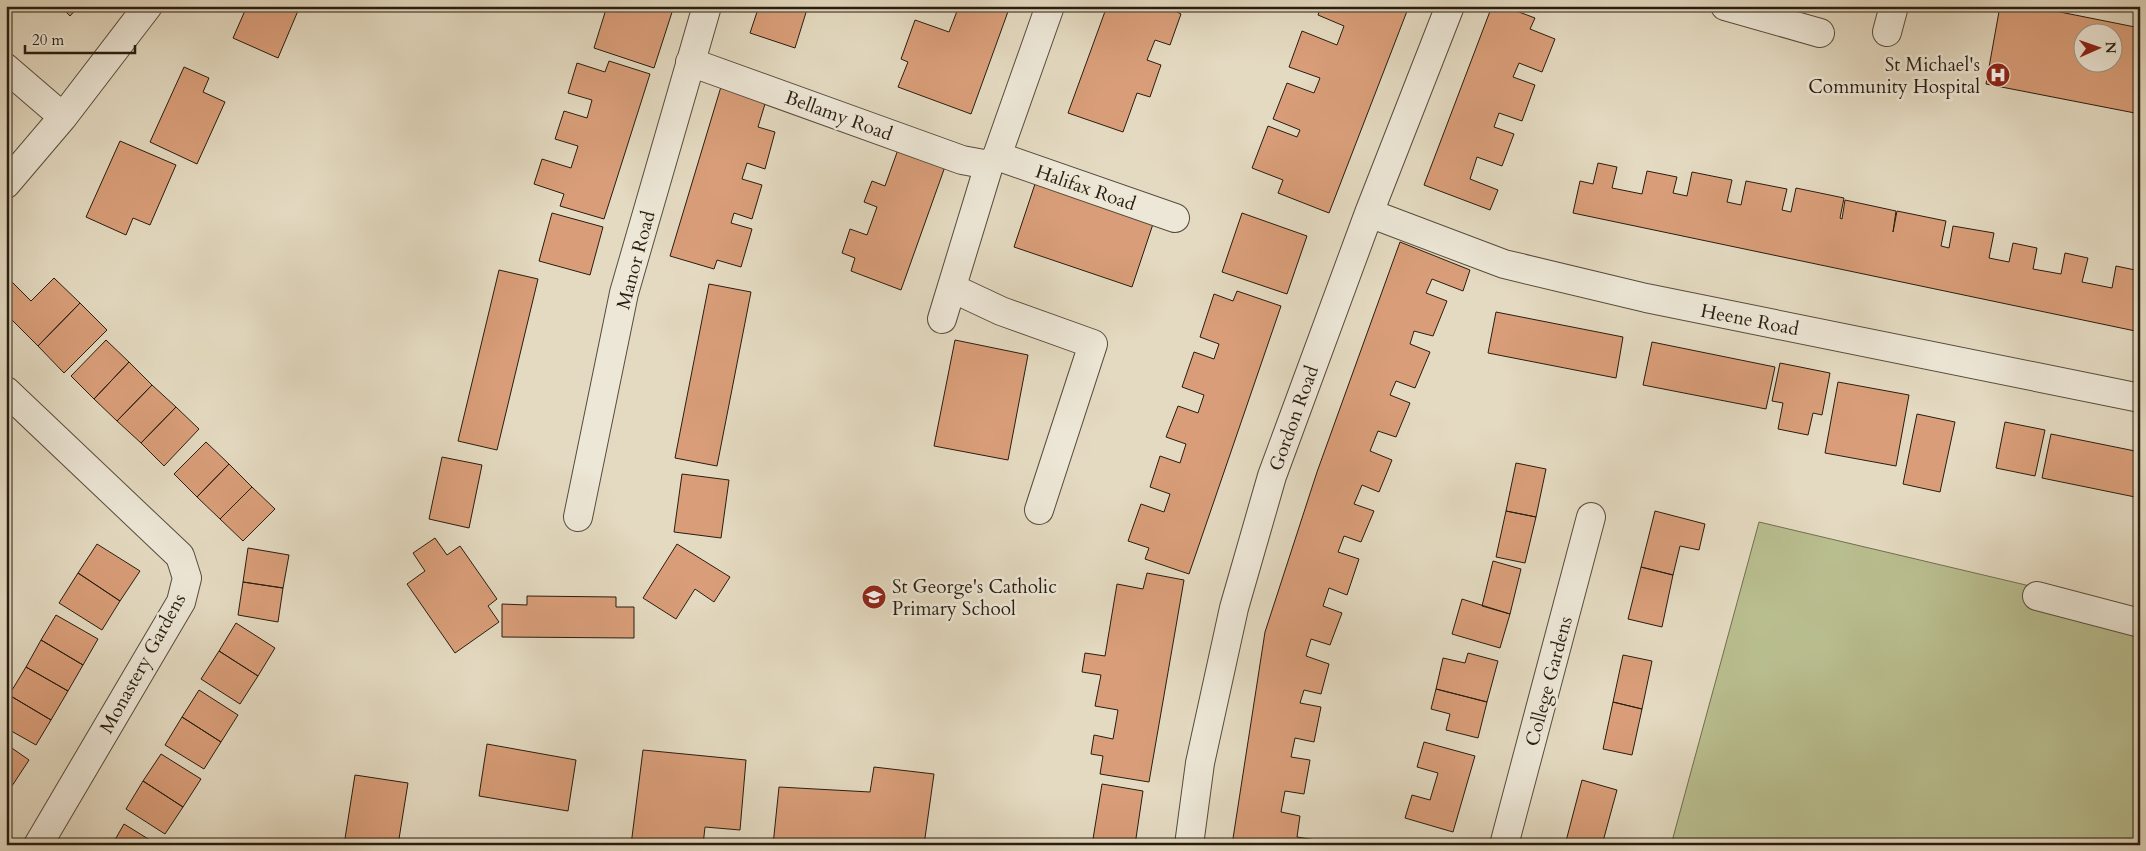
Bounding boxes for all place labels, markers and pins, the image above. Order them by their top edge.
place label: St Michael's Community Hospital [1808,52,1980,100]
hospital icon: St Michael's Community Hospital [1985,62,2011,88]
place label: St George's Catholic Primary School [892,574,1057,622]
school or university icon: St George's Catholic Primary School [861,584,887,610]

